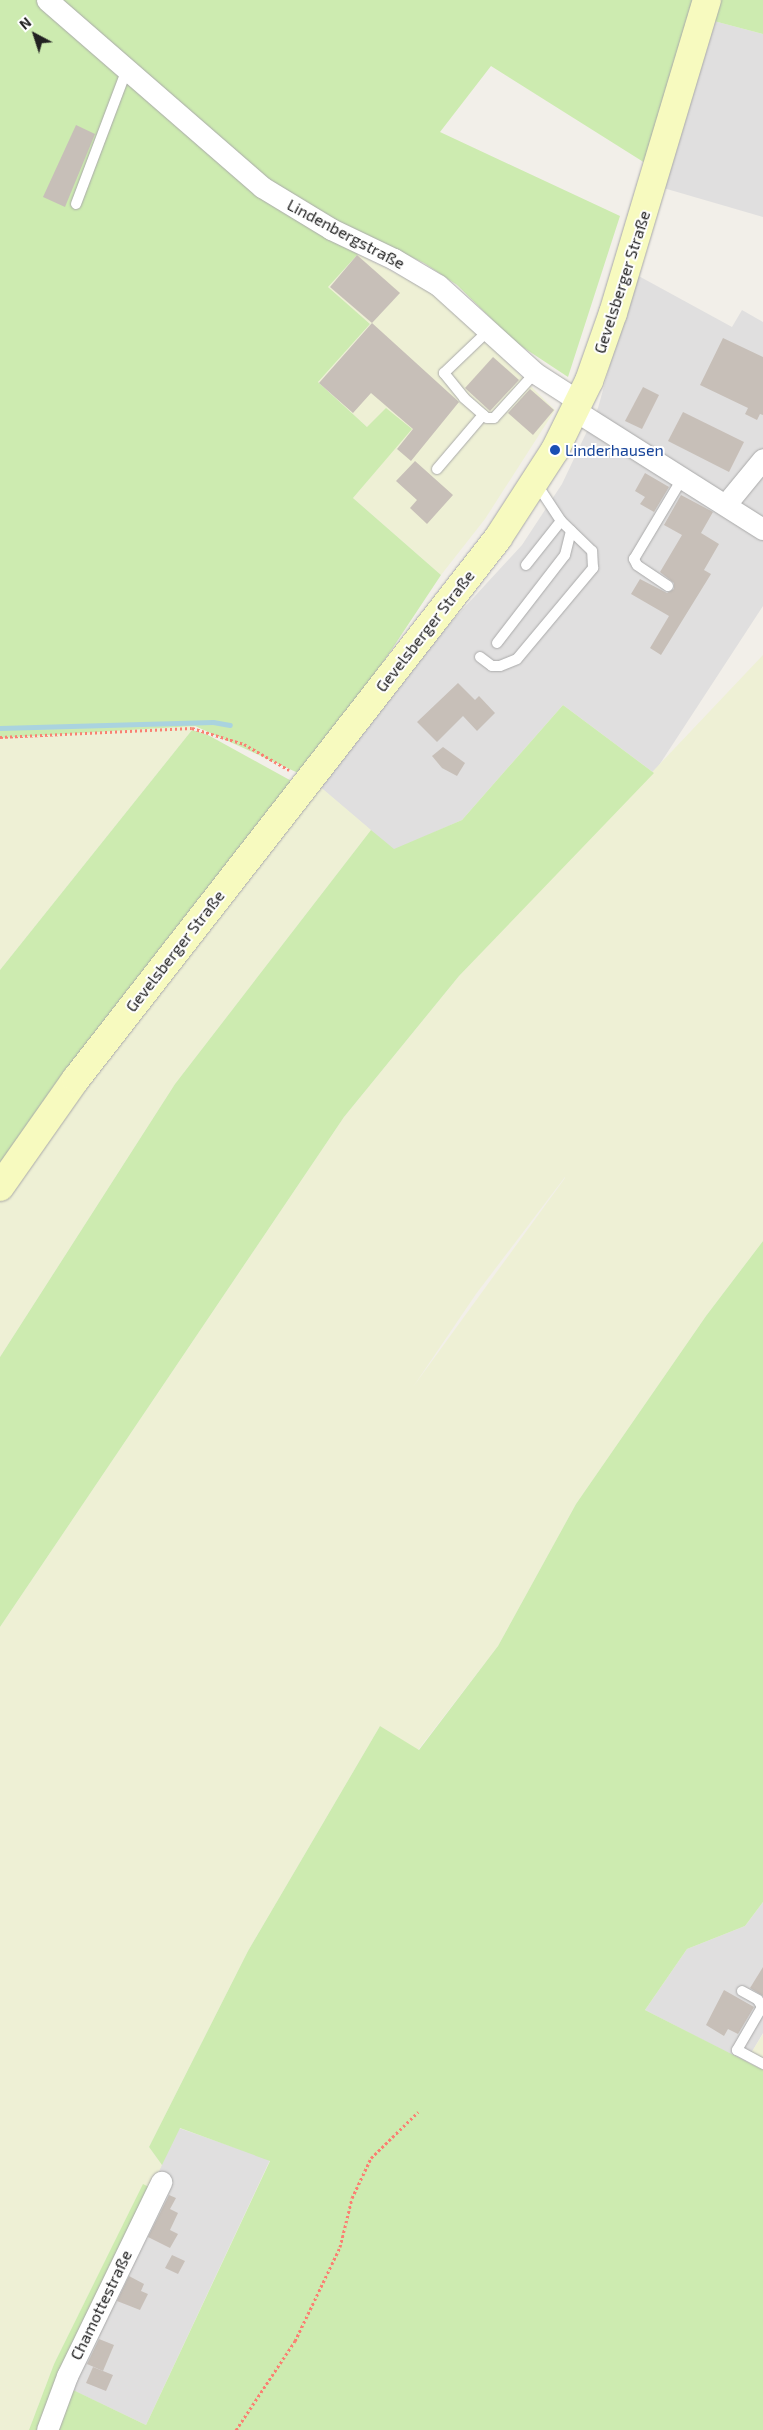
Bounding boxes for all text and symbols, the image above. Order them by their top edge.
north arrow [10,10,60,60]
text: N [16,13,34,33]
street label: Lindenbergstraße [284,195,408,273]
street label: Gevelsberger Straße [590,208,654,356]
place label: Linderhausen [565,440,664,460]
marker: Linderhausen [549,444,561,456]
street label: Gevelsberger Straße [371,566,479,696]
street label: Gevelsberger Straße [121,886,229,1016]
street label: Chamottestraße [66,2247,136,2363]

